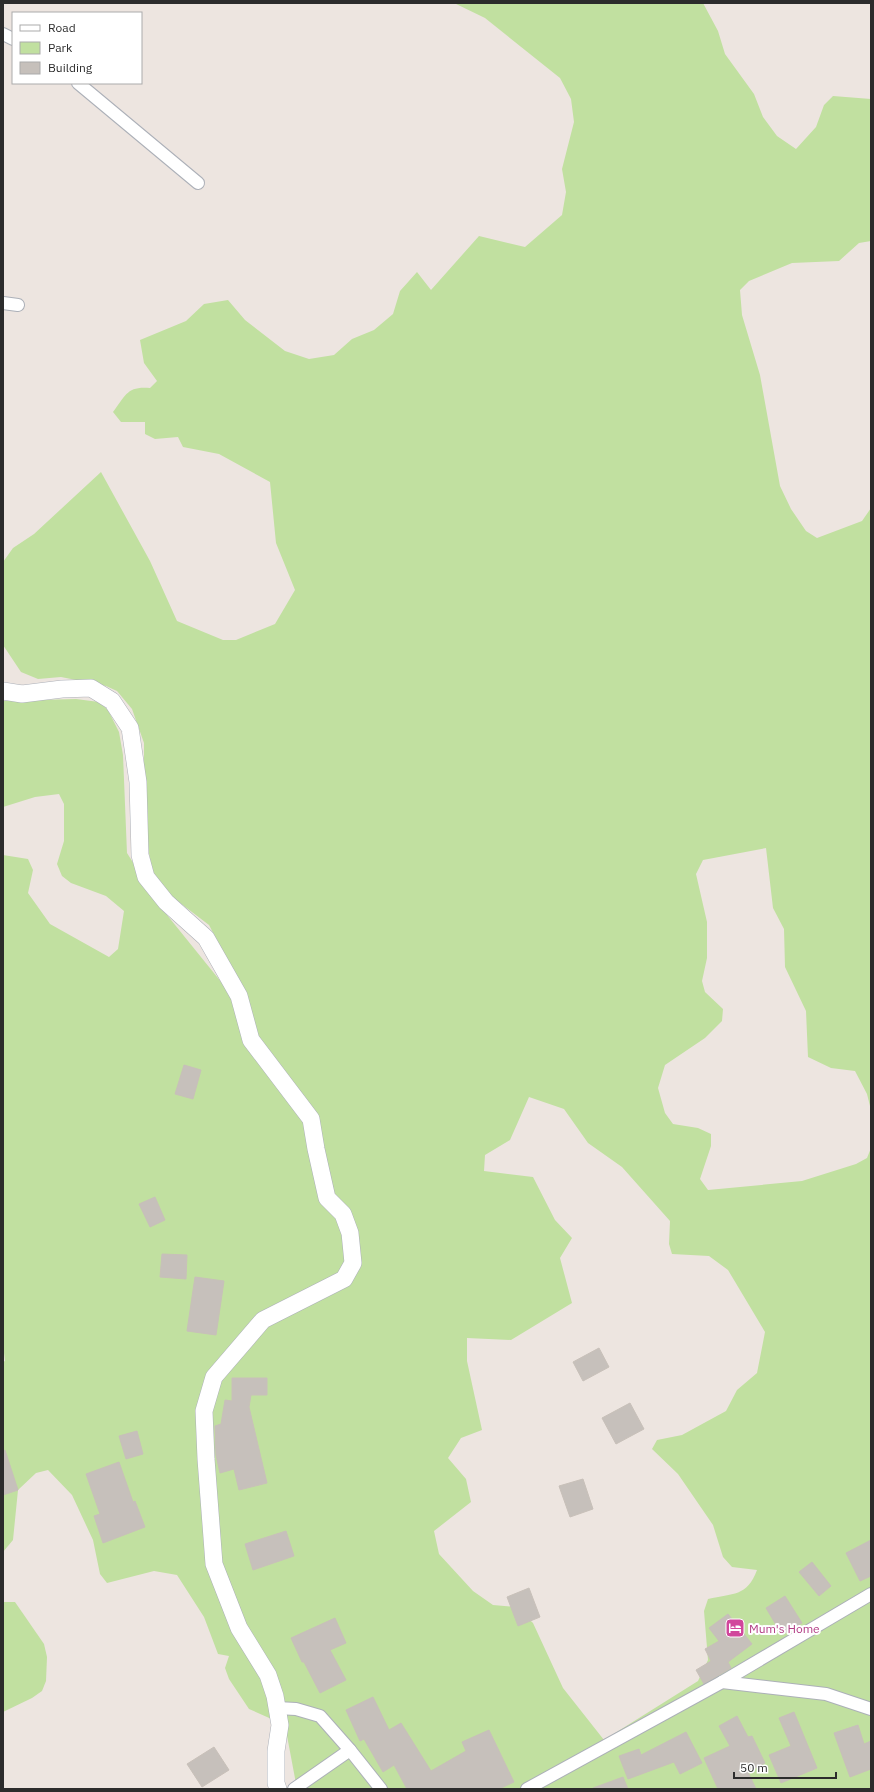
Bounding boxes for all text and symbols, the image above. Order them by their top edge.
legend [12,12,142,84]
text: Road [48,20,76,35]
text: Park [48,40,73,55]
text: Building [48,60,93,75]
hotel icon: Mum's Home [724,1617,746,1639]
place label: Mum's Home [749,1621,820,1636]
scale bar [734,1754,836,1780]
text: 50 m [740,1760,768,1775]

